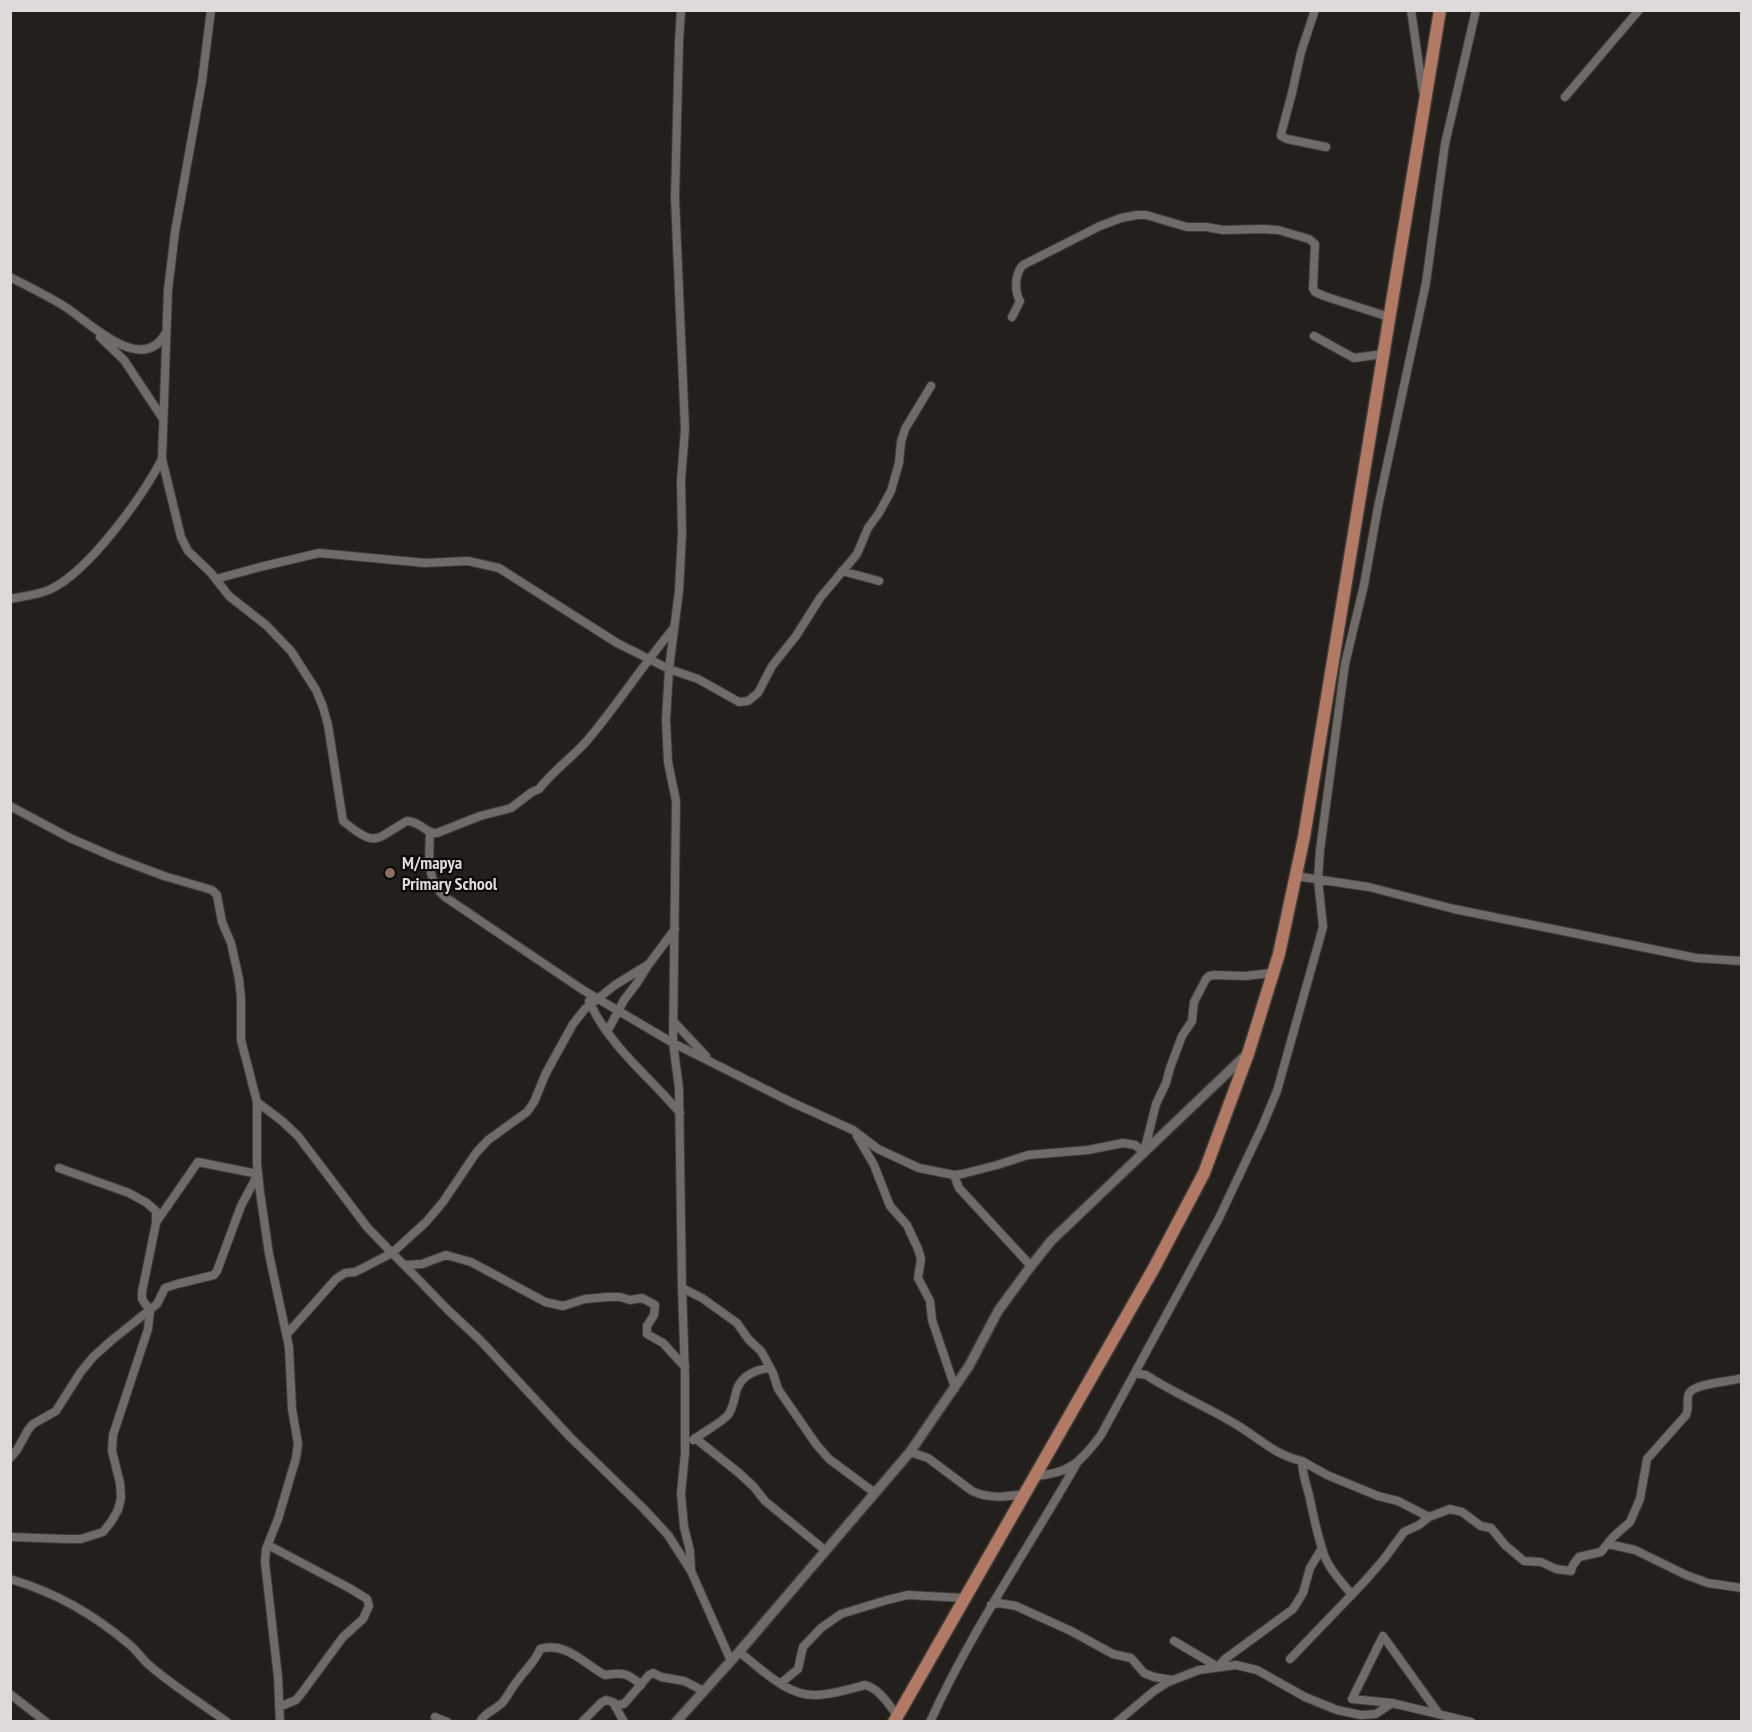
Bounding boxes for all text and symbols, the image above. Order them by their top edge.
place label: M/mapya Primary School [402,851,498,895]
marker: M/mapya Primary School [383,866,397,880]

